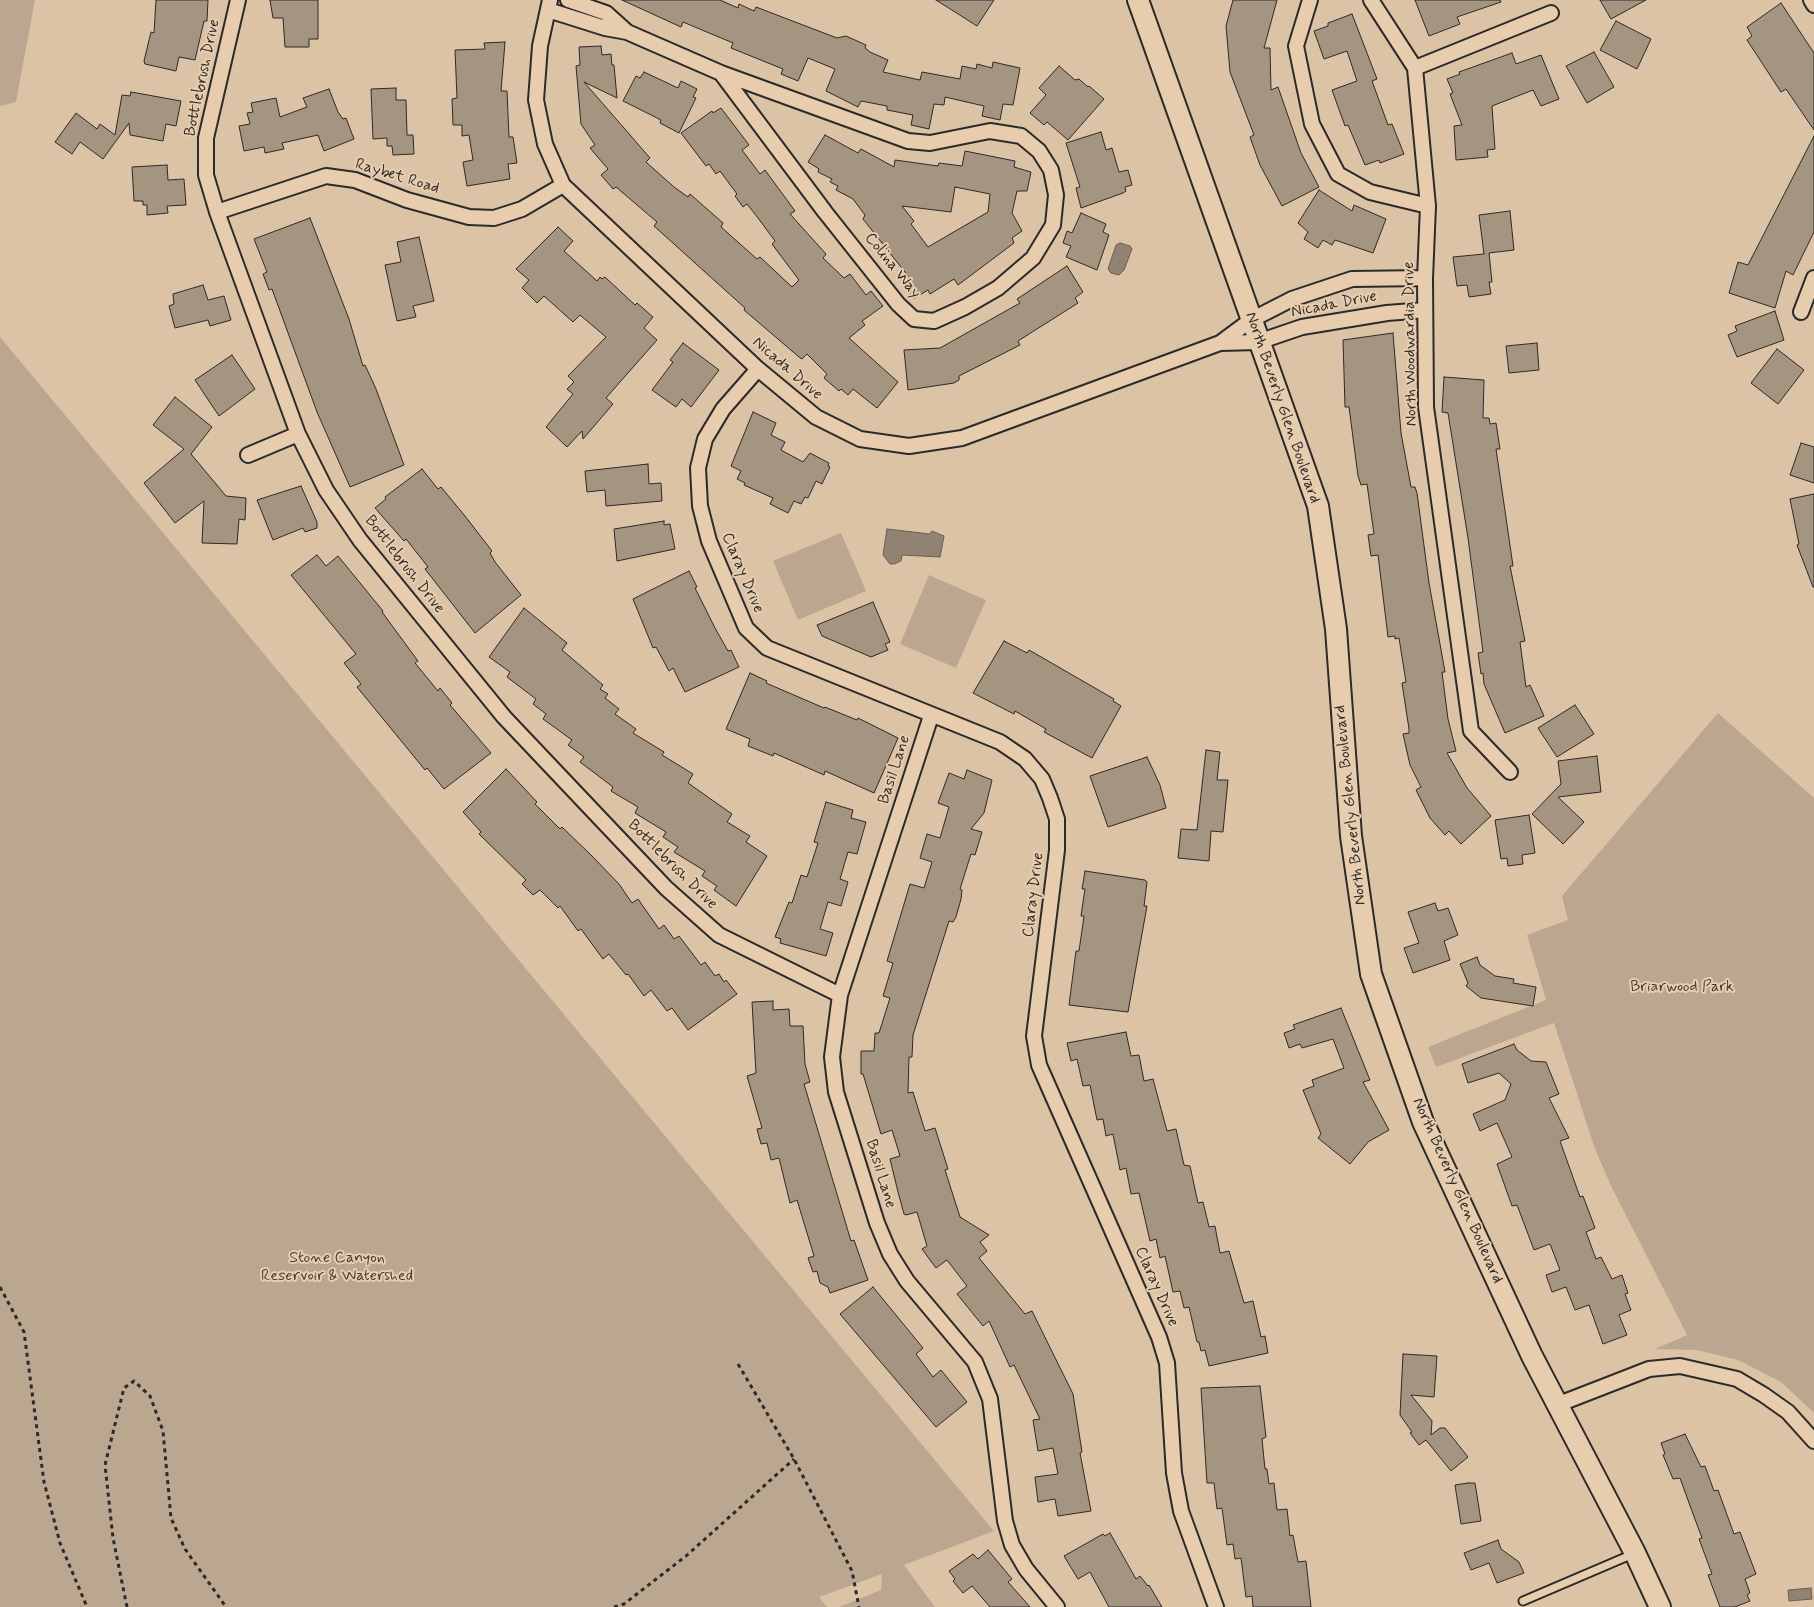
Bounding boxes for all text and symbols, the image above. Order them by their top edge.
street label: Bottlebrush Drive [181,18,225,138]
street label: Raybet Road [353,155,441,199]
street label: Colina Way [860,229,924,303]
street label: North Woodwardia Drive [1400,262,1422,426]
street label: Nicada Drive [1290,287,1378,323]
street label: North Beverly Glen Boulevard [1240,310,1324,506]
street label: Nicada Drive [748,333,826,405]
street label: Bottlebrush Drive [360,512,448,618]
street label: Claray Drive [716,530,768,616]
street label: North Beverly Glen Boulevard [1331,704,1371,906]
street label: Basil Lane [875,733,915,807]
street label: Bottlebrush Drive [623,816,721,914]
street label: Claray Drive [1019,851,1049,939]
park label: Briarwood Park [1630,978,1734,998]
street label: North Beverly Glen Boulevard [1407,1095,1507,1287]
street label: Basil Lane [860,1137,900,1211]
street label: Claray Drive [1130,1244,1182,1330]
park label: Stone Canyon Reservoir & Watershed [261,1249,413,1287]

